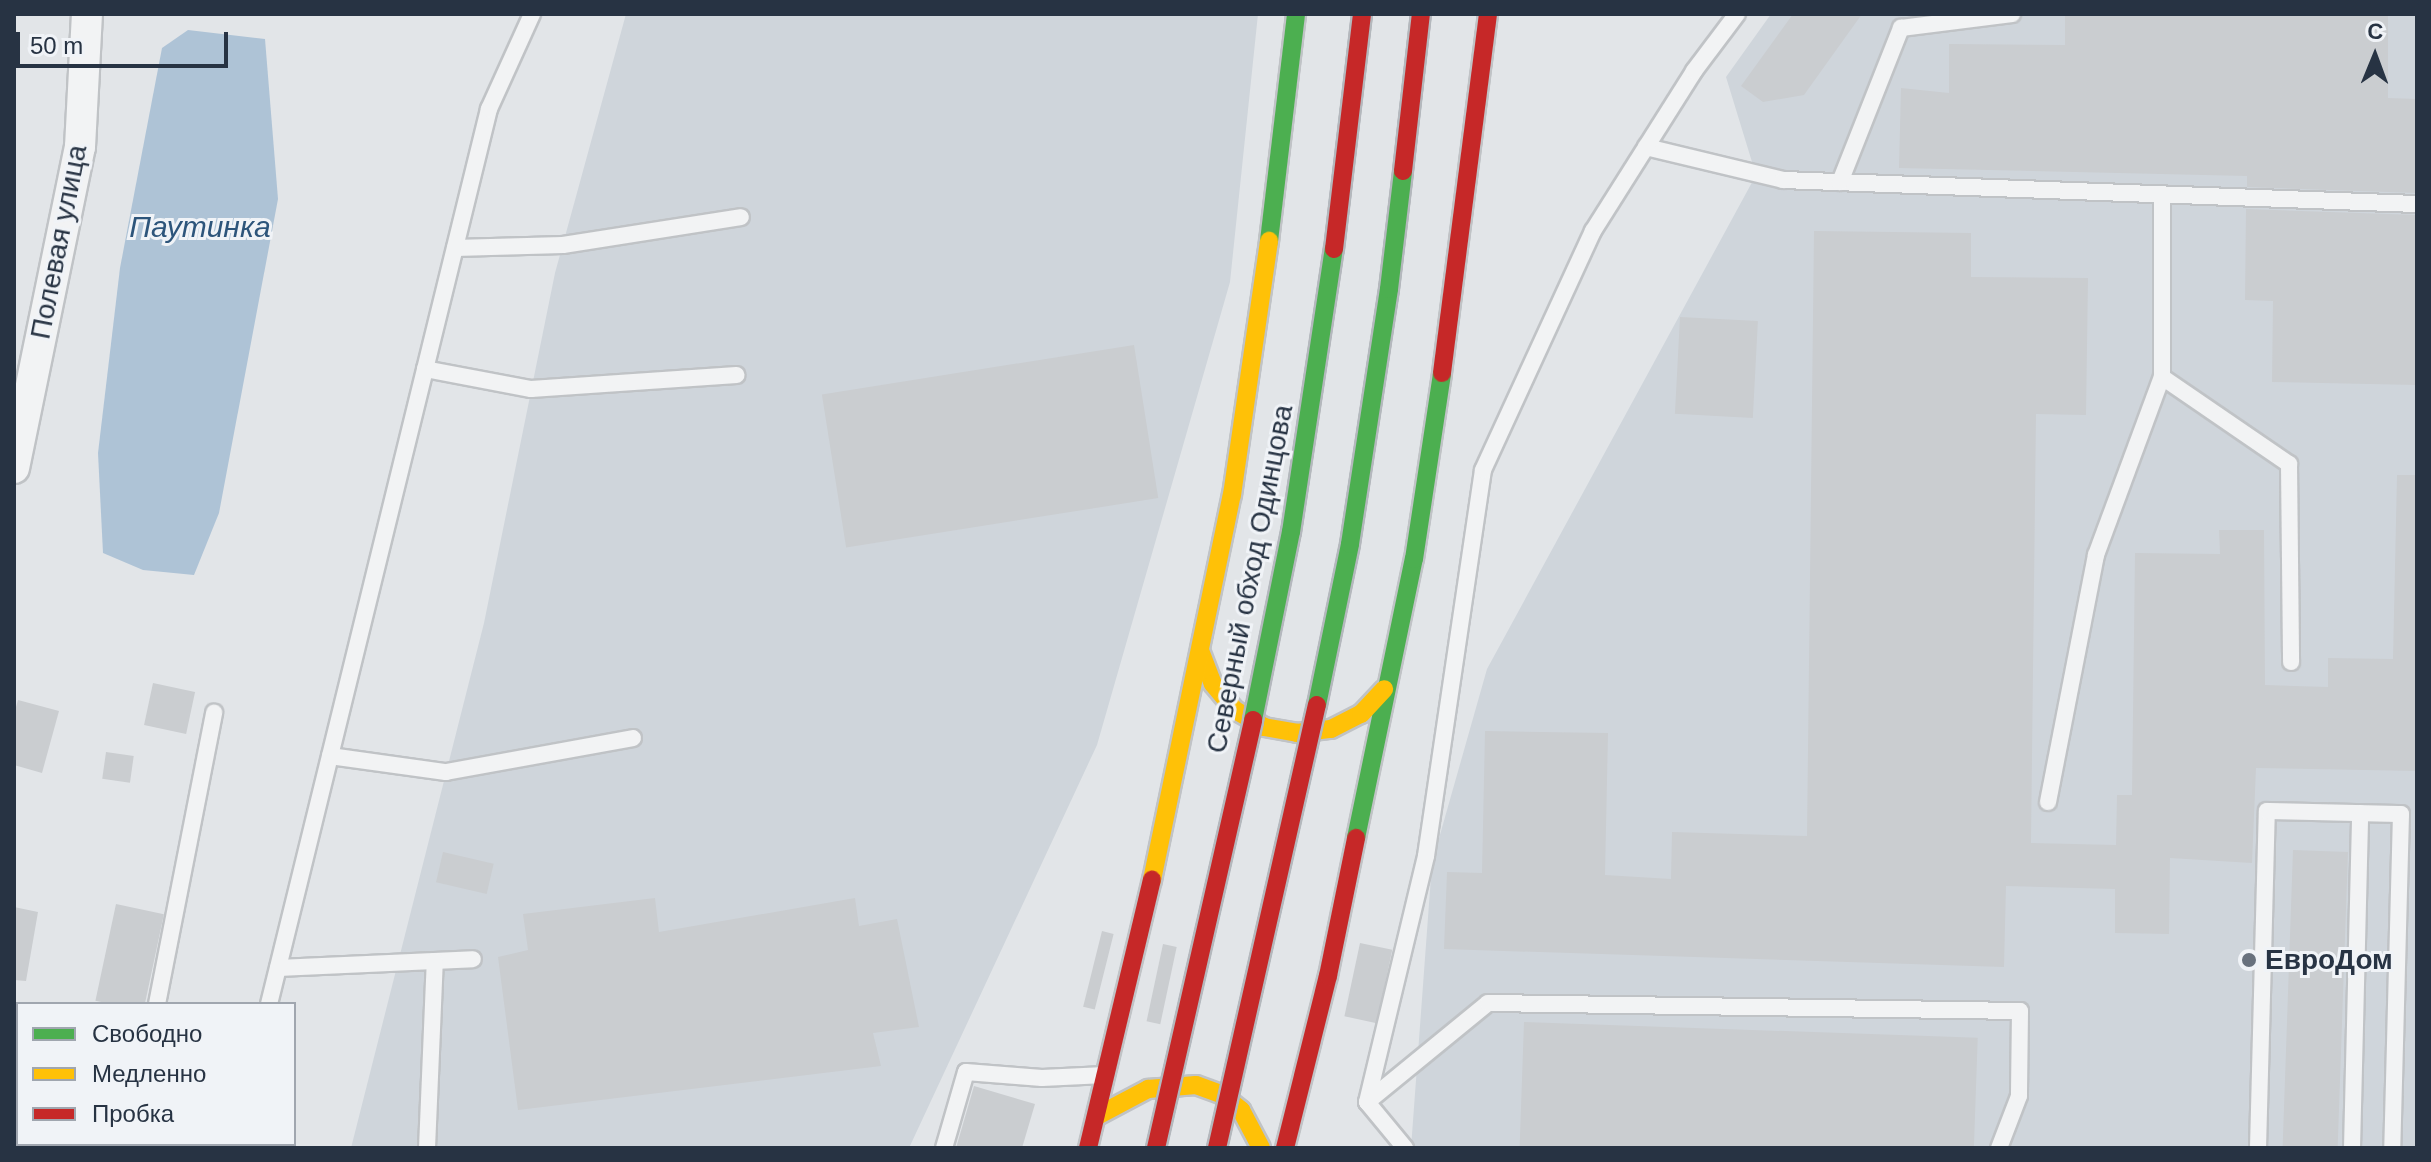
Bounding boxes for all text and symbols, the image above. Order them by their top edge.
scale bar [20,16,232,66]
north arrow [2335,16,2415,96]
text: С [2367,19,2384,44]
text: 50 m [30,32,83,59]
street label: Полевая улица [24,142,94,342]
water label: Паутинка [129,209,271,245]
street label: Северный обход Одинцова [1200,402,1300,756]
place label: ЕвроДом [2265,943,2393,977]
marker: ЕвроДом [2240,951,2258,969]
legend [16,1002,296,1146]
text: Свободно [92,1020,202,1047]
text: Медленно [92,1060,206,1087]
text: Пробка [92,1100,174,1127]

